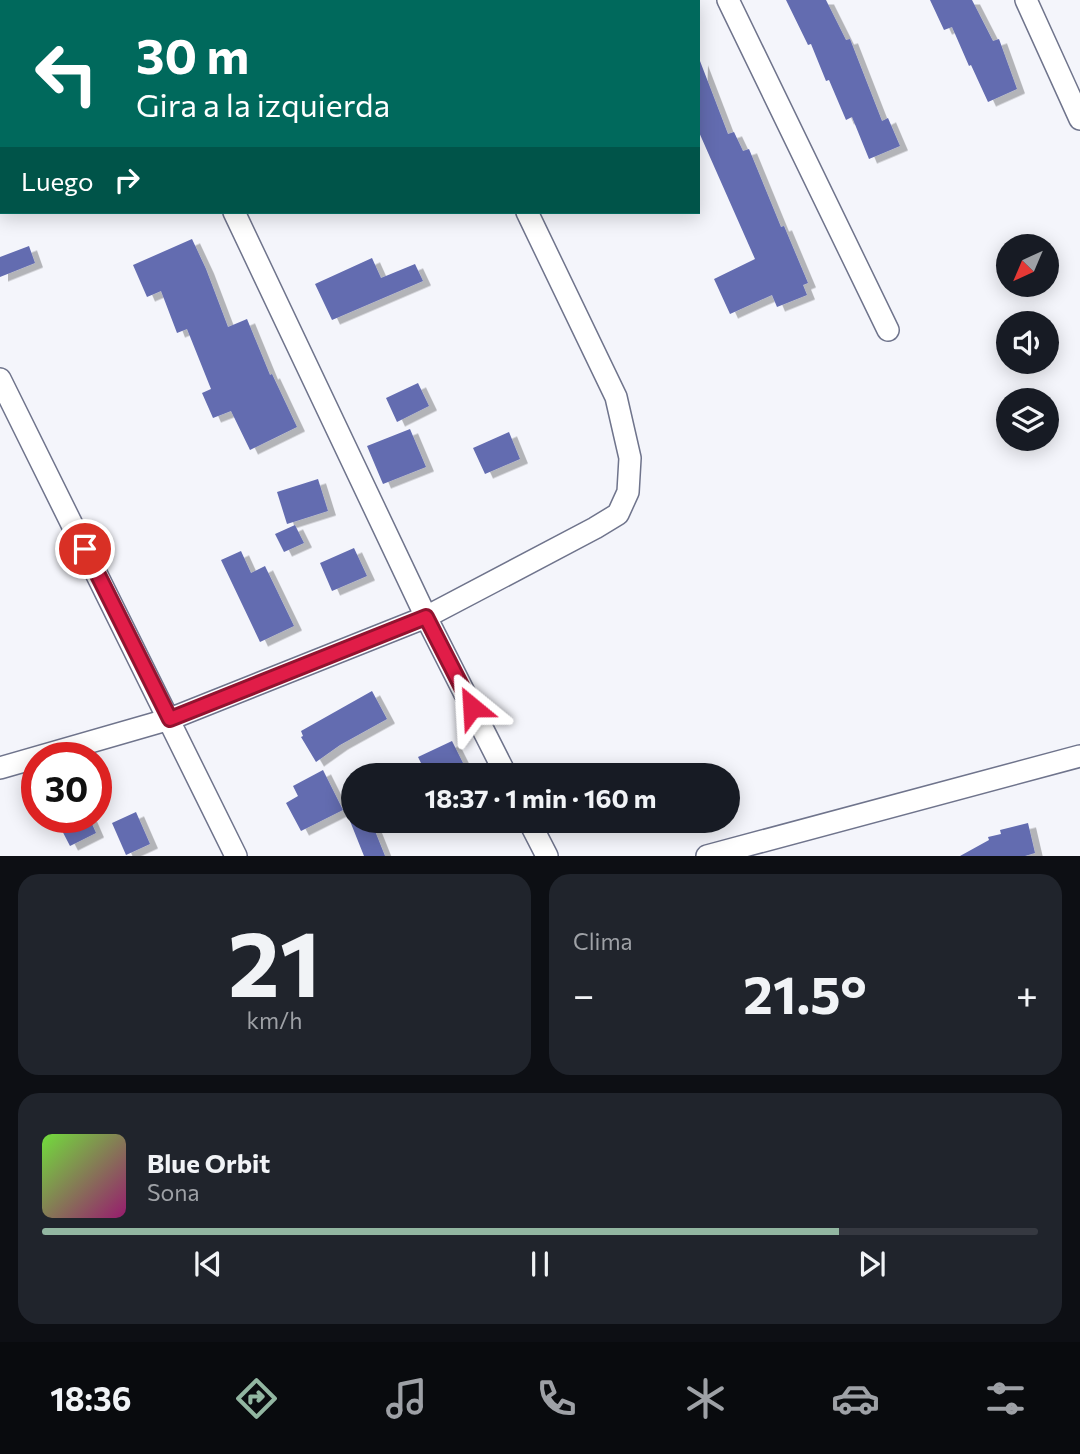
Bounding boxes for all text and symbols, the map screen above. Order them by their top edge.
text: 30 m [136,24,249,84]
icon: left [21,28,112,119]
text: Gira a la izquierda [136,84,390,124]
icon: right [108,161,146,199]
text: Luego [21,165,94,196]
north arrow [996,234,1059,298]
map controls [996,234,1059,451]
button: sound [996,311,1059,374]
button: layers [996,388,1059,451]
pin [55,519,115,579]
icon: arrive [66,530,104,568]
position arrow [435,670,509,744]
speed limit sign: 30 [21,742,112,833]
text: 18:37 · 1 min · 160 m [425,782,656,813]
text: 21 [228,904,321,1016]
text: Clima [573,927,633,955]
text: 21.5° [743,961,867,1025]
text: − [573,970,595,1017]
text: + [1016,970,1038,1017]
text: km/h [247,1006,302,1034]
text: Blue Orbit [147,1147,270,1178]
text: Sona [147,1178,199,1206]
icon: previous [189,1245,227,1283]
icon: pause [521,1245,559,1283]
icon: next [853,1245,891,1283]
icon: directions [232,1374,281,1423]
icon: music [382,1374,431,1423]
icon: phone [532,1374,581,1423]
icon: climate [681,1374,730,1423]
icon: car [831,1374,880,1423]
icon: filters [981,1374,1030,1423]
text: 18:36 [50,1378,131,1418]

